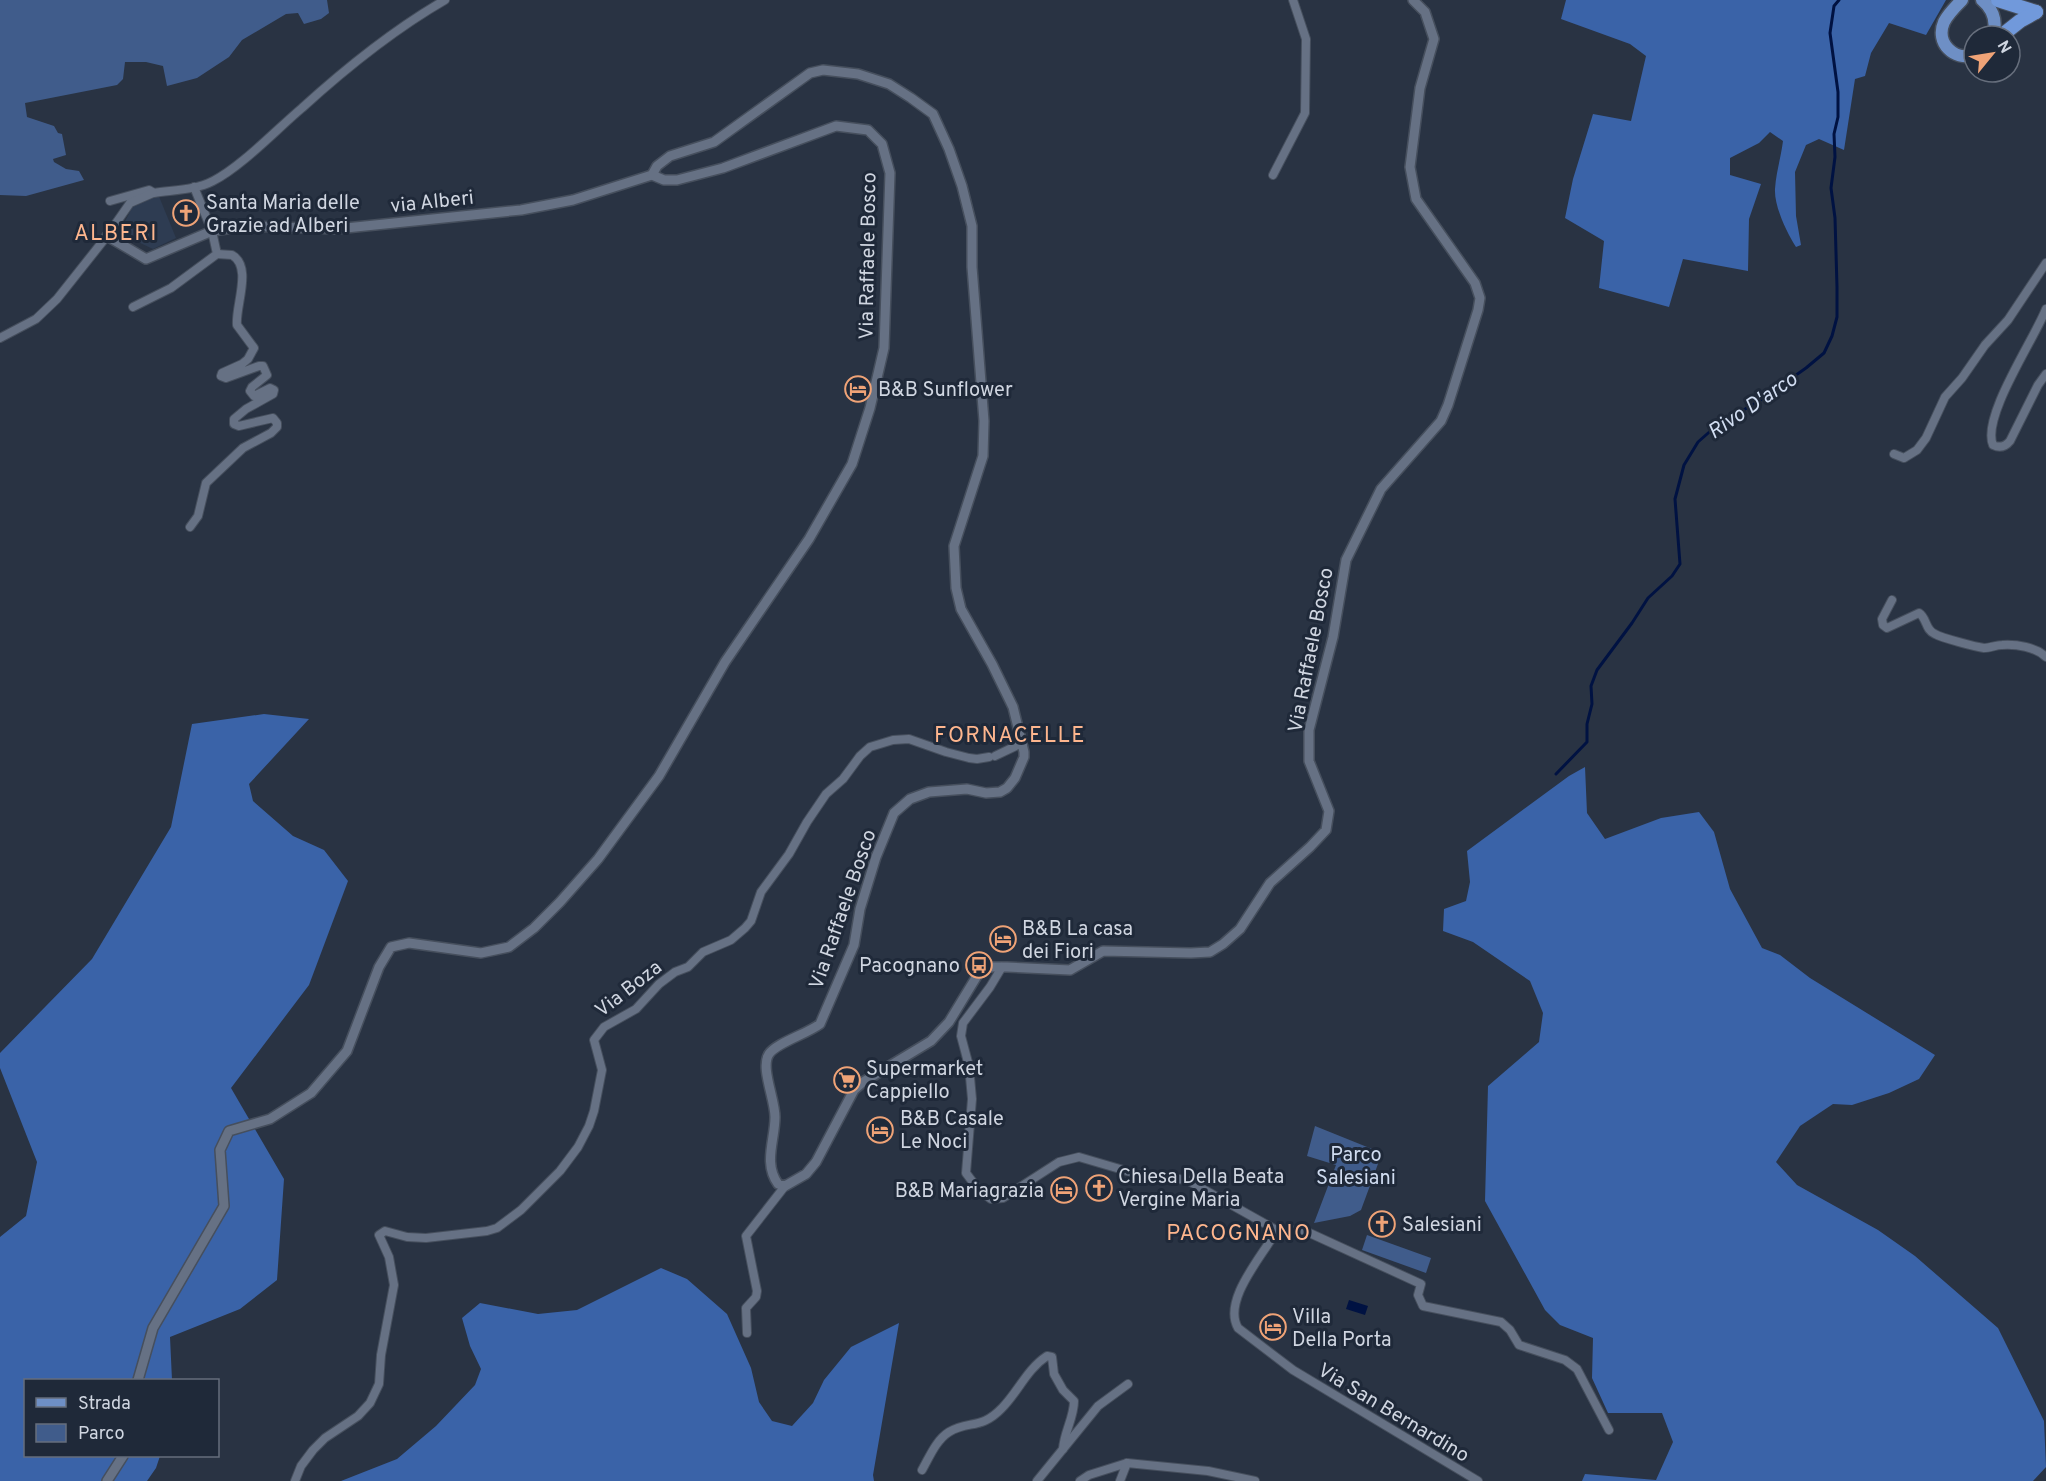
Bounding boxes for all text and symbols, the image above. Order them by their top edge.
north arrow [1962,24,2022,84]
text: N [1992,38,2015,57]
street label: Via Raffaele Bosco [855,172,883,340]
street label: via Alberi [389,186,475,220]
place label: Santa Maria delle Grazie ad Alberi [206,191,360,240]
church icon: Santa Maria delle Grazie ad Alberi [171,198,201,228]
district label: ALBERI [74,221,158,248]
water label: Rivo D'arco [1703,366,1804,446]
hotel icon: B&B Sunflower [843,374,873,404]
place label: B&B Sunflower [878,378,1013,404]
street label: Via Raffaele Bosco [1283,566,1341,735]
district label: FORNACELLE [934,723,1086,750]
street label: Via Raffaele Bosco [804,826,883,993]
place label: B&B La casa dei Fiori [1022,917,1133,966]
hotel icon: B&B La casa dei Fiori [988,924,1018,954]
bus stop icon: Pacognano [964,950,994,980]
place label: Pacognano [859,954,960,980]
street label: Via Boza [590,955,668,1024]
place label: Supermarket Cappiello [866,1057,983,1106]
supermarket icon: Supermarket Cappiello [832,1065,862,1095]
place label: B&B Casale Le Noci [900,1107,1004,1156]
hotel icon: B&B Casale Le Noci [865,1115,895,1145]
park label: Parco Salesiani [1316,1143,1396,1192]
place label: Chiesa Della Beata Vergine Maria [1118,1165,1284,1214]
church icon: Chiesa Della Beata Vergine Maria [1084,1173,1114,1203]
hotel icon: B&B Mariagrazia [1049,1175,1079,1205]
place label: B&B Mariagrazia [895,1179,1044,1205]
church icon: Salesiani [1367,1209,1397,1239]
place label: Salesiani [1402,1213,1482,1239]
district label: PACOGNANO [1166,1221,1312,1248]
place label: Villa Della Porta [1292,1305,1392,1354]
hotel icon: Villa Della Porta [1258,1312,1288,1342]
street label: Via San Bernardino [1312,1358,1474,1469]
legend [24,1379,219,1457]
text: Strada [78,1393,131,1416]
text: Parco [78,1423,124,1446]

